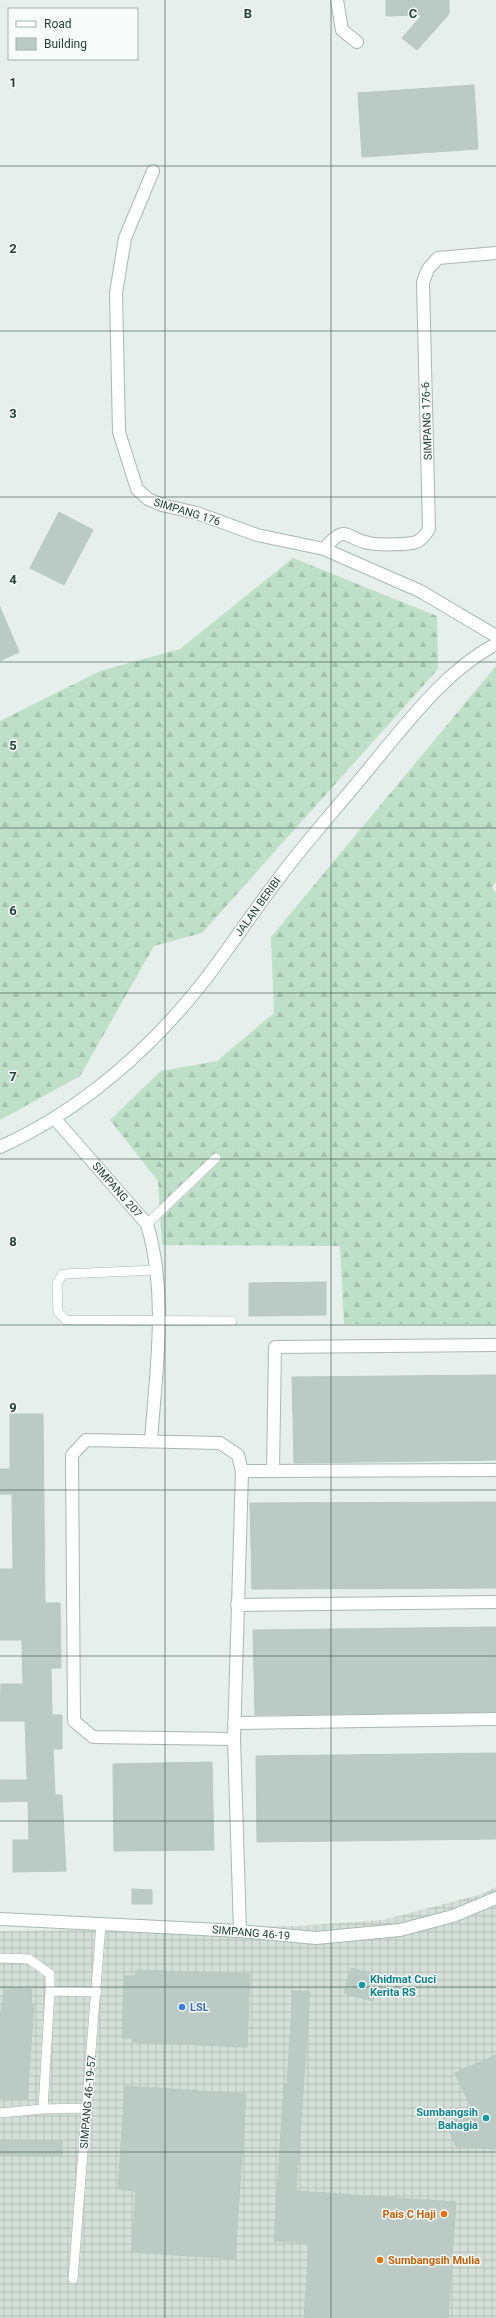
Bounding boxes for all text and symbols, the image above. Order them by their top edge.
text: B [244,6,252,21]
text: C [409,6,418,21]
legend [8,8,138,60]
text: Road [44,17,72,31]
text: Building [44,37,87,51]
text: 1 [9,75,17,90]
text: 2 [9,241,17,256]
street label: SIMPANG 176-6 [419,382,435,460]
text: 3 [9,406,17,421]
street label: SIMPANG 176 [152,496,222,528]
text: 4 [9,572,17,587]
text: 5 [9,738,17,753]
street label: JALAN BERIBI [232,875,284,939]
text: 6 [9,903,17,918]
text: 7 [9,1069,17,1084]
street label: SIMPANG 207 [89,1160,145,1220]
text: 8 [9,1234,17,1249]
text: 9 [9,1400,17,1415]
street label: SIMPANG 46-19 [211,1923,291,1943]
place label: Khidmat Cuci Kerita RS [370,1973,436,1999]
marker: Khidmat Cuci Kerita RS [357,1980,367,1990]
place label: LSL [190,2001,209,2014]
marker: LSL [177,2002,187,2012]
street label: SIMPANG 46-19-57 [77,2055,99,2149]
place label: Sumbangsih Bahagia [416,2106,478,2132]
marker: Sumbangsih Bahagia [481,2113,491,2123]
place label: Pais C Haji [382,2208,436,2221]
marker: Pais C Haji [439,2209,449,2219]
place label: Sumbangsih Mulia [388,2254,480,2267]
marker: Sumbangsih Mulia [375,2255,385,2265]

